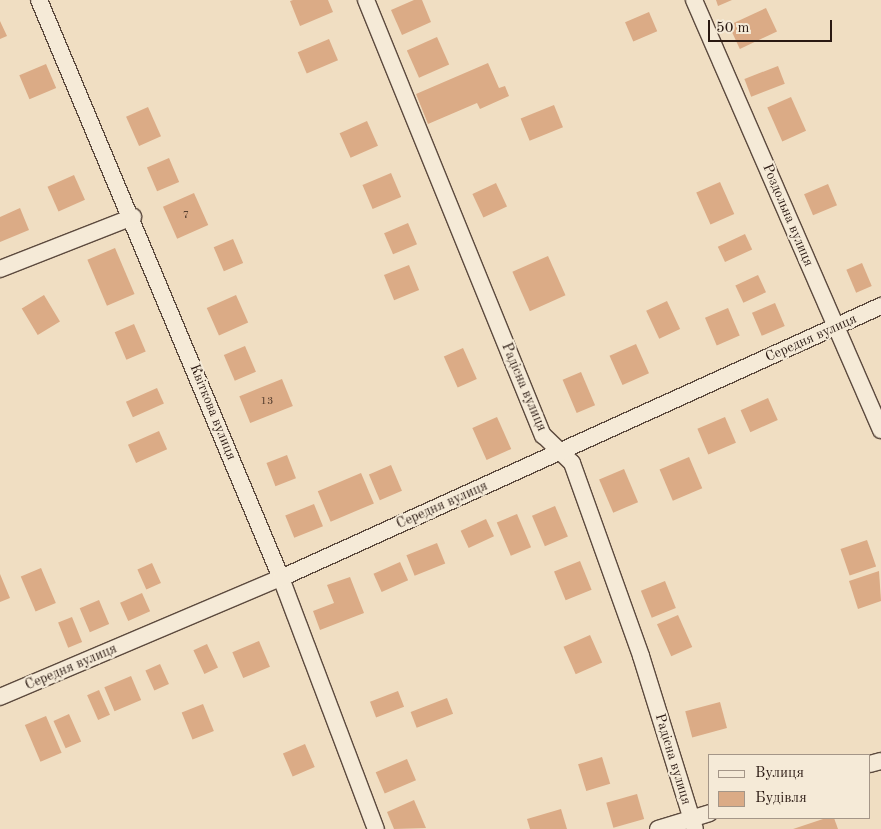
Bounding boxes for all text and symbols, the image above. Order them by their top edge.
scale bar [711,10,835,42]
text: 50 m [716,21,750,36]
street label: Роздольна вулиця [759,161,817,269]
house number: 7 [183,209,189,223]
street label: Середня вулиця [763,310,859,366]
street label: Радісна вулиця [498,340,550,434]
street label: Квіткова вулиця [186,362,240,462]
house number: 13 [261,395,273,409]
street label: Середня вулиця [394,477,490,533]
street label: Середня вулиця [23,640,119,694]
street label: Радісна вулиця [651,711,695,807]
legend [708,754,871,819]
text: Вулиця [755,766,804,781]
text: Будівля [755,791,807,806]

